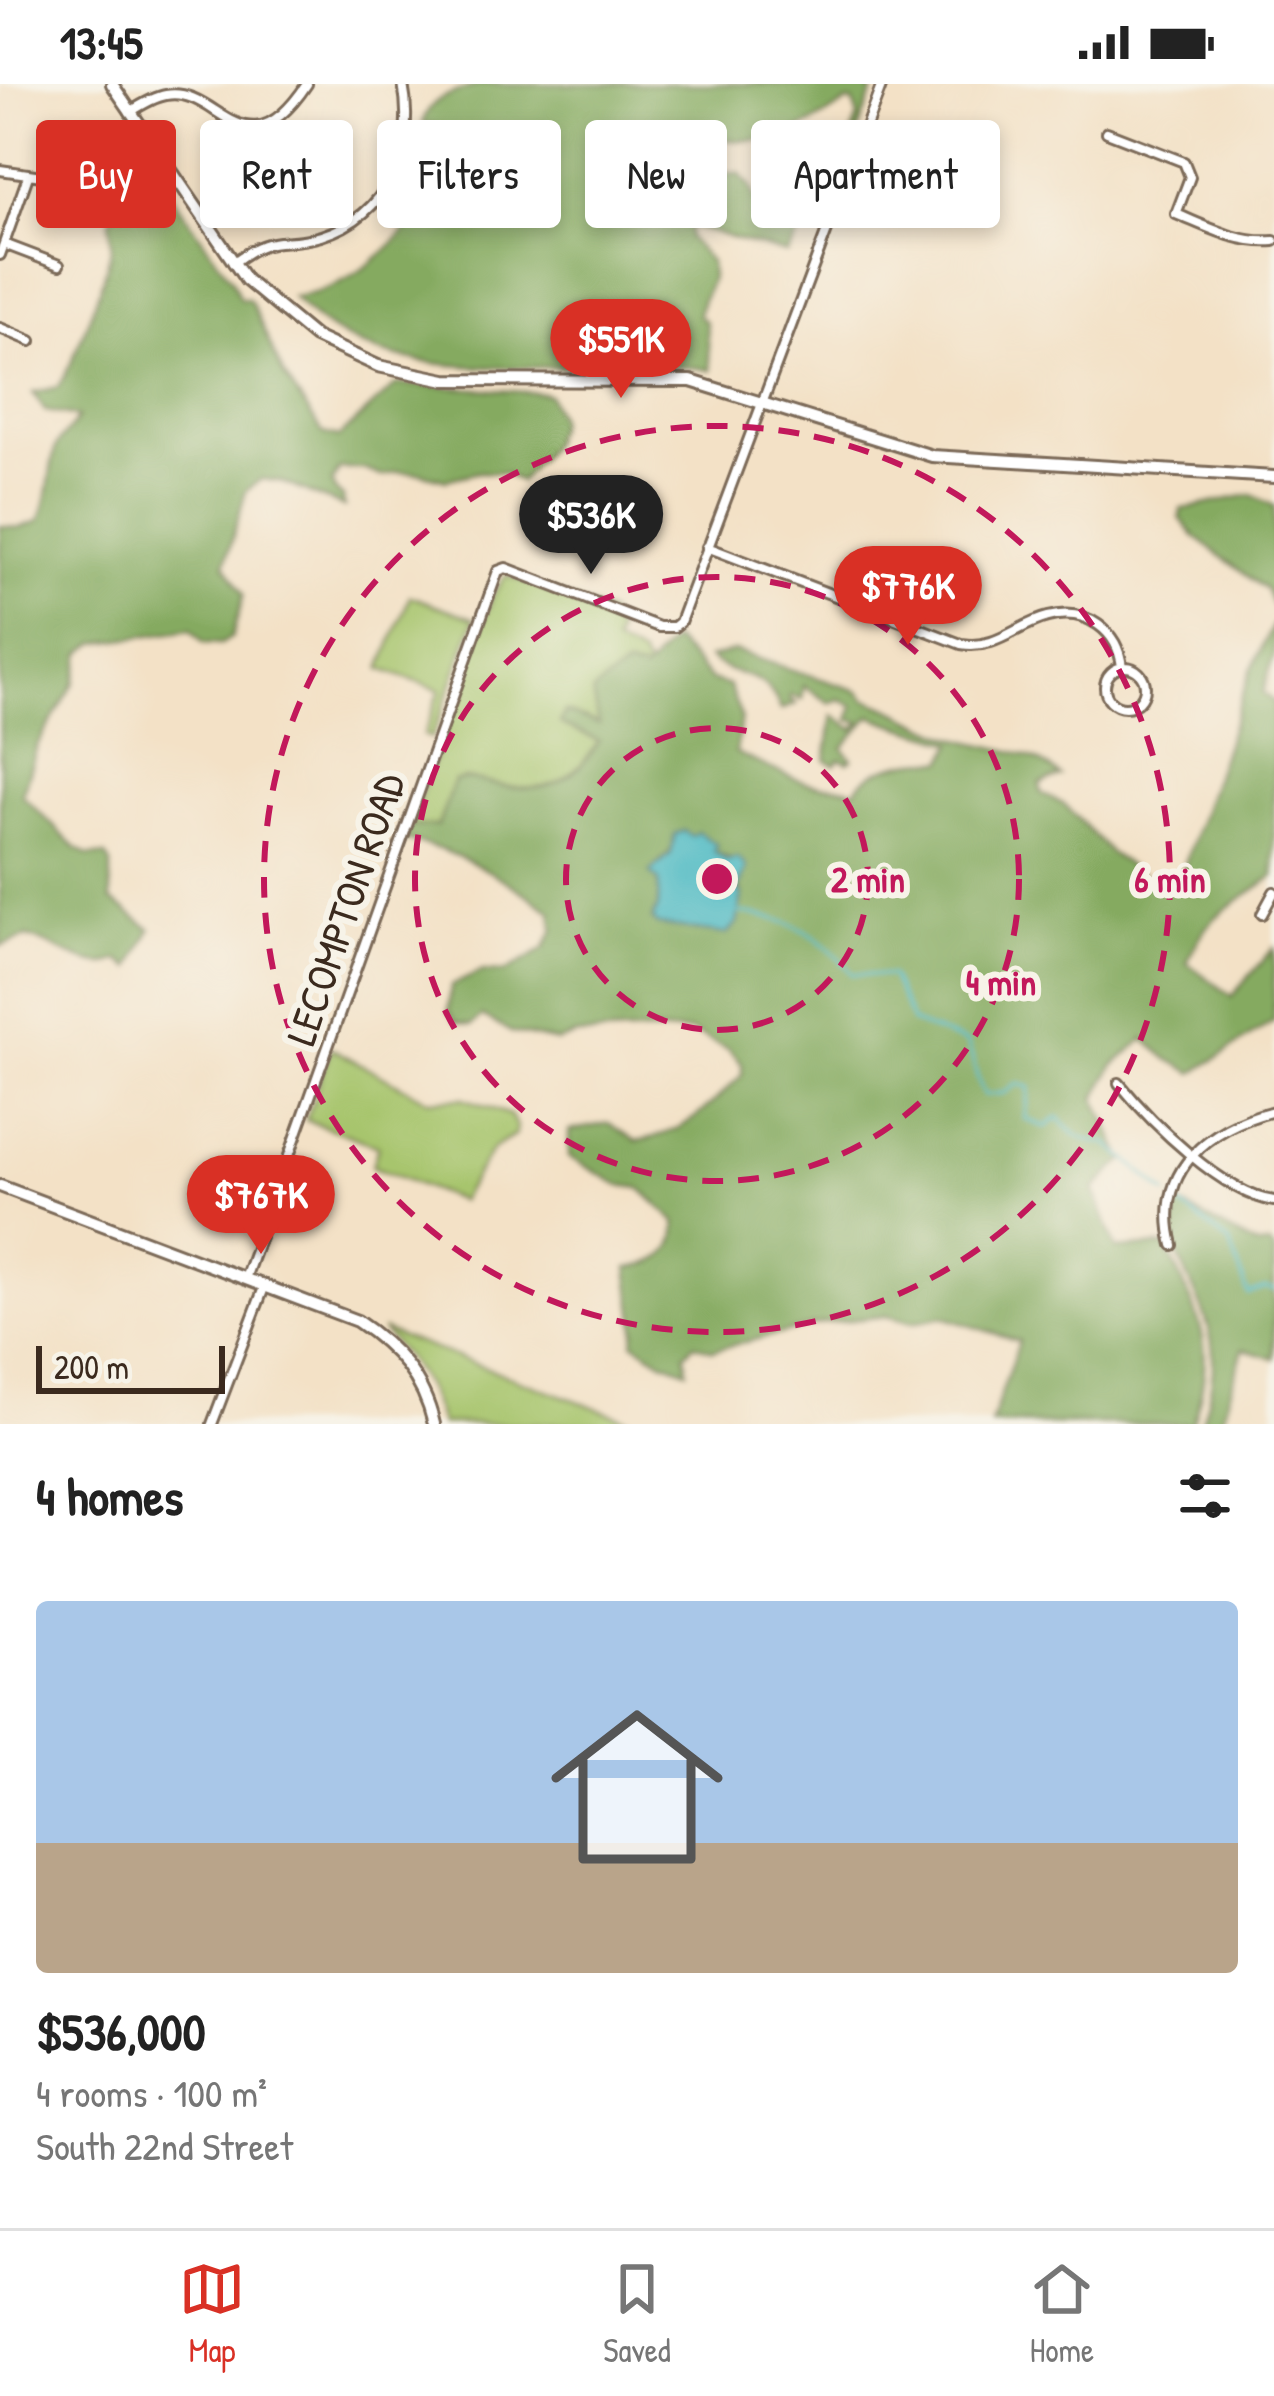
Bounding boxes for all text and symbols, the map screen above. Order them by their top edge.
text: 13:45 [60,12,143,73]
chip: Buy [36,120,176,228]
chip: Rent [200,120,353,228]
chip: Filters [377,120,561,228]
chip: New [585,120,727,228]
chip: Apartment [751,120,1000,228]
pin: $551K [537,299,705,401]
text: $551K [577,311,665,364]
pin: $536K [507,475,675,577]
text: $536K [546,487,636,540]
pin: $776K [824,546,992,648]
text: $776K [861,558,955,611]
street label: LECOMPTON ROAD [271,765,418,1052]
text: 2 min [831,854,905,903]
text: 6 min [1134,854,1206,903]
centre of rings [696,858,738,900]
text: 4 min [966,957,1036,1006]
pin: $767K [177,1155,345,1257]
text: $767K [214,1167,308,1220]
scale bar [36,1340,225,1393]
text: 200 m [54,1345,129,1389]
text: 4 homes [36,1462,183,1531]
icon: filters [1172,1463,1238,1529]
icon: home [529,1679,745,1895]
text: $536,000 [36,1997,205,2066]
text: 4 rooms · 100 m² [36,2066,267,2119]
text: South 22nd Street [36,2119,293,2172]
tab: Map [179,2256,245,2372]
tab: Saved [603,2256,671,2372]
tab: Home [1029,2256,1095,2372]

